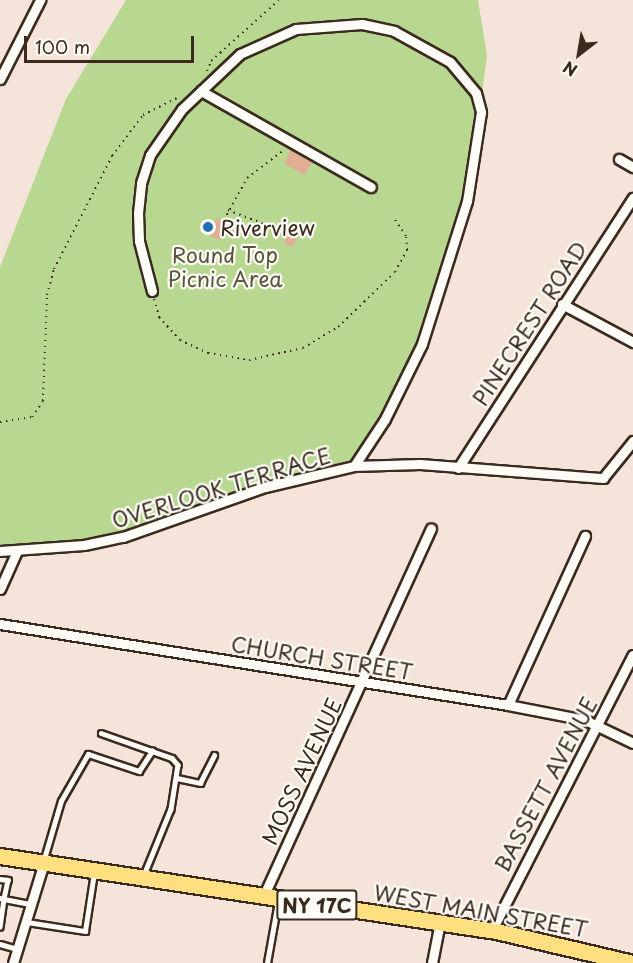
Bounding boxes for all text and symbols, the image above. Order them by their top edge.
scale bar [27,24,196,62]
north arrow [549,24,609,84]
text: 100 m [35,33,90,60]
text: N [558,56,581,83]
place label: Riverview [220,214,315,240]
marker: Riverview [201,220,215,234]
street label: PINECREST ROAD [467,236,591,410]
park label: Round Top Picnic Area [167,241,283,291]
street label: OVERLOOK TERRACE [110,442,332,532]
street label: CHURCH STREET [229,630,415,684]
street label: BASSETT AVENUE [488,692,602,876]
street label: MOSS AVENUE [256,695,346,847]
street label: WEST MAIN STREET [372,879,590,941]
road number: NY 17C [275,888,359,922]

